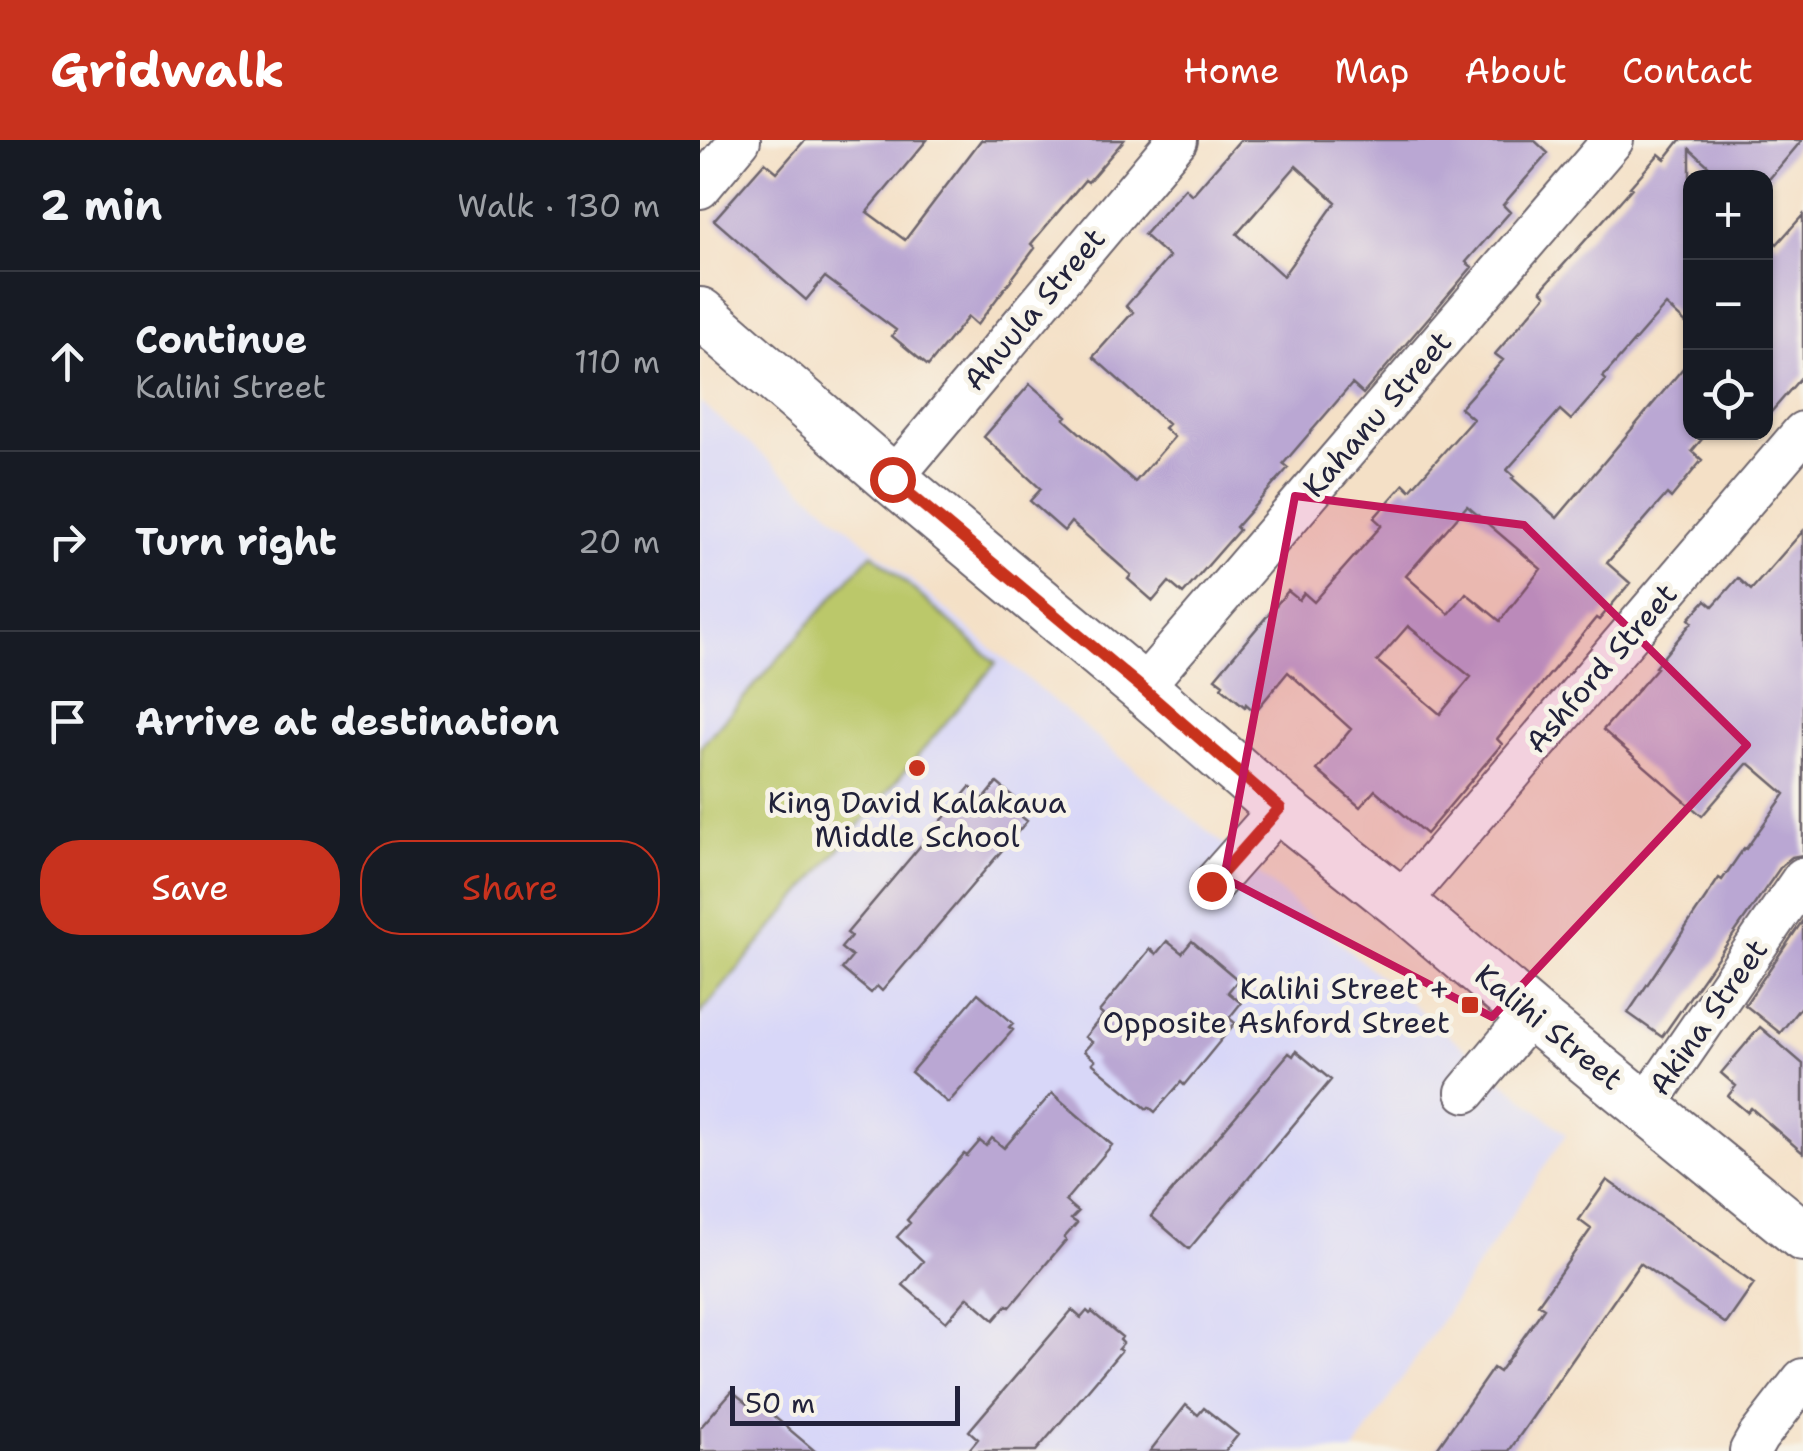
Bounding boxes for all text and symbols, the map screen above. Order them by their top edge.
text: Gridwalk [50,38,285,102]
text: Home [1183,47,1279,94]
text: Map [1334,47,1409,94]
text: About [1464,47,1567,94]
text: Contact [1622,47,1753,94]
map controls [1683,170,1773,440]
button: + [1683,170,1773,260]
text: 2 min [40,177,162,233]
text: Walk · 130 m [457,184,660,227]
street label: Ahuula Street [954,219,1114,399]
button: − [1683,260,1773,350]
text: Continue [135,314,307,365]
street label: Kahanu Street [1293,322,1461,506]
icon: ahead [40,334,95,389]
text: 110 m [574,340,660,383]
button: locate [1683,350,1773,440]
text: Kalihi Street [135,365,326,408]
route start [870,457,916,503]
icon: right [40,514,95,569]
text: Turn right [135,516,337,567]
text: 20 m [578,520,660,563]
street label: Ashford Street [1516,574,1686,762]
icon: arrive [40,694,95,749]
text: Arrive at destination [135,696,559,747]
marker: King David Kalakaua Middle School [906,757,928,779]
place label: King David Kalakaua Middle School [768,782,1067,857]
button: Save [40,840,340,935]
button: Share [360,840,660,935]
route end [1189,864,1235,910]
street label: Akina Street [1639,931,1777,1103]
street label: Kalihi Street [1466,955,1632,1099]
place label: Kalihi Street + Opposite Ashford Street [1102,968,1450,1043]
marker: Kalihi Street + Opposite Ashford Street [1459,994,1481,1016]
scale bar [730,1381,960,1426]
text: 50 m [745,1384,815,1422]

